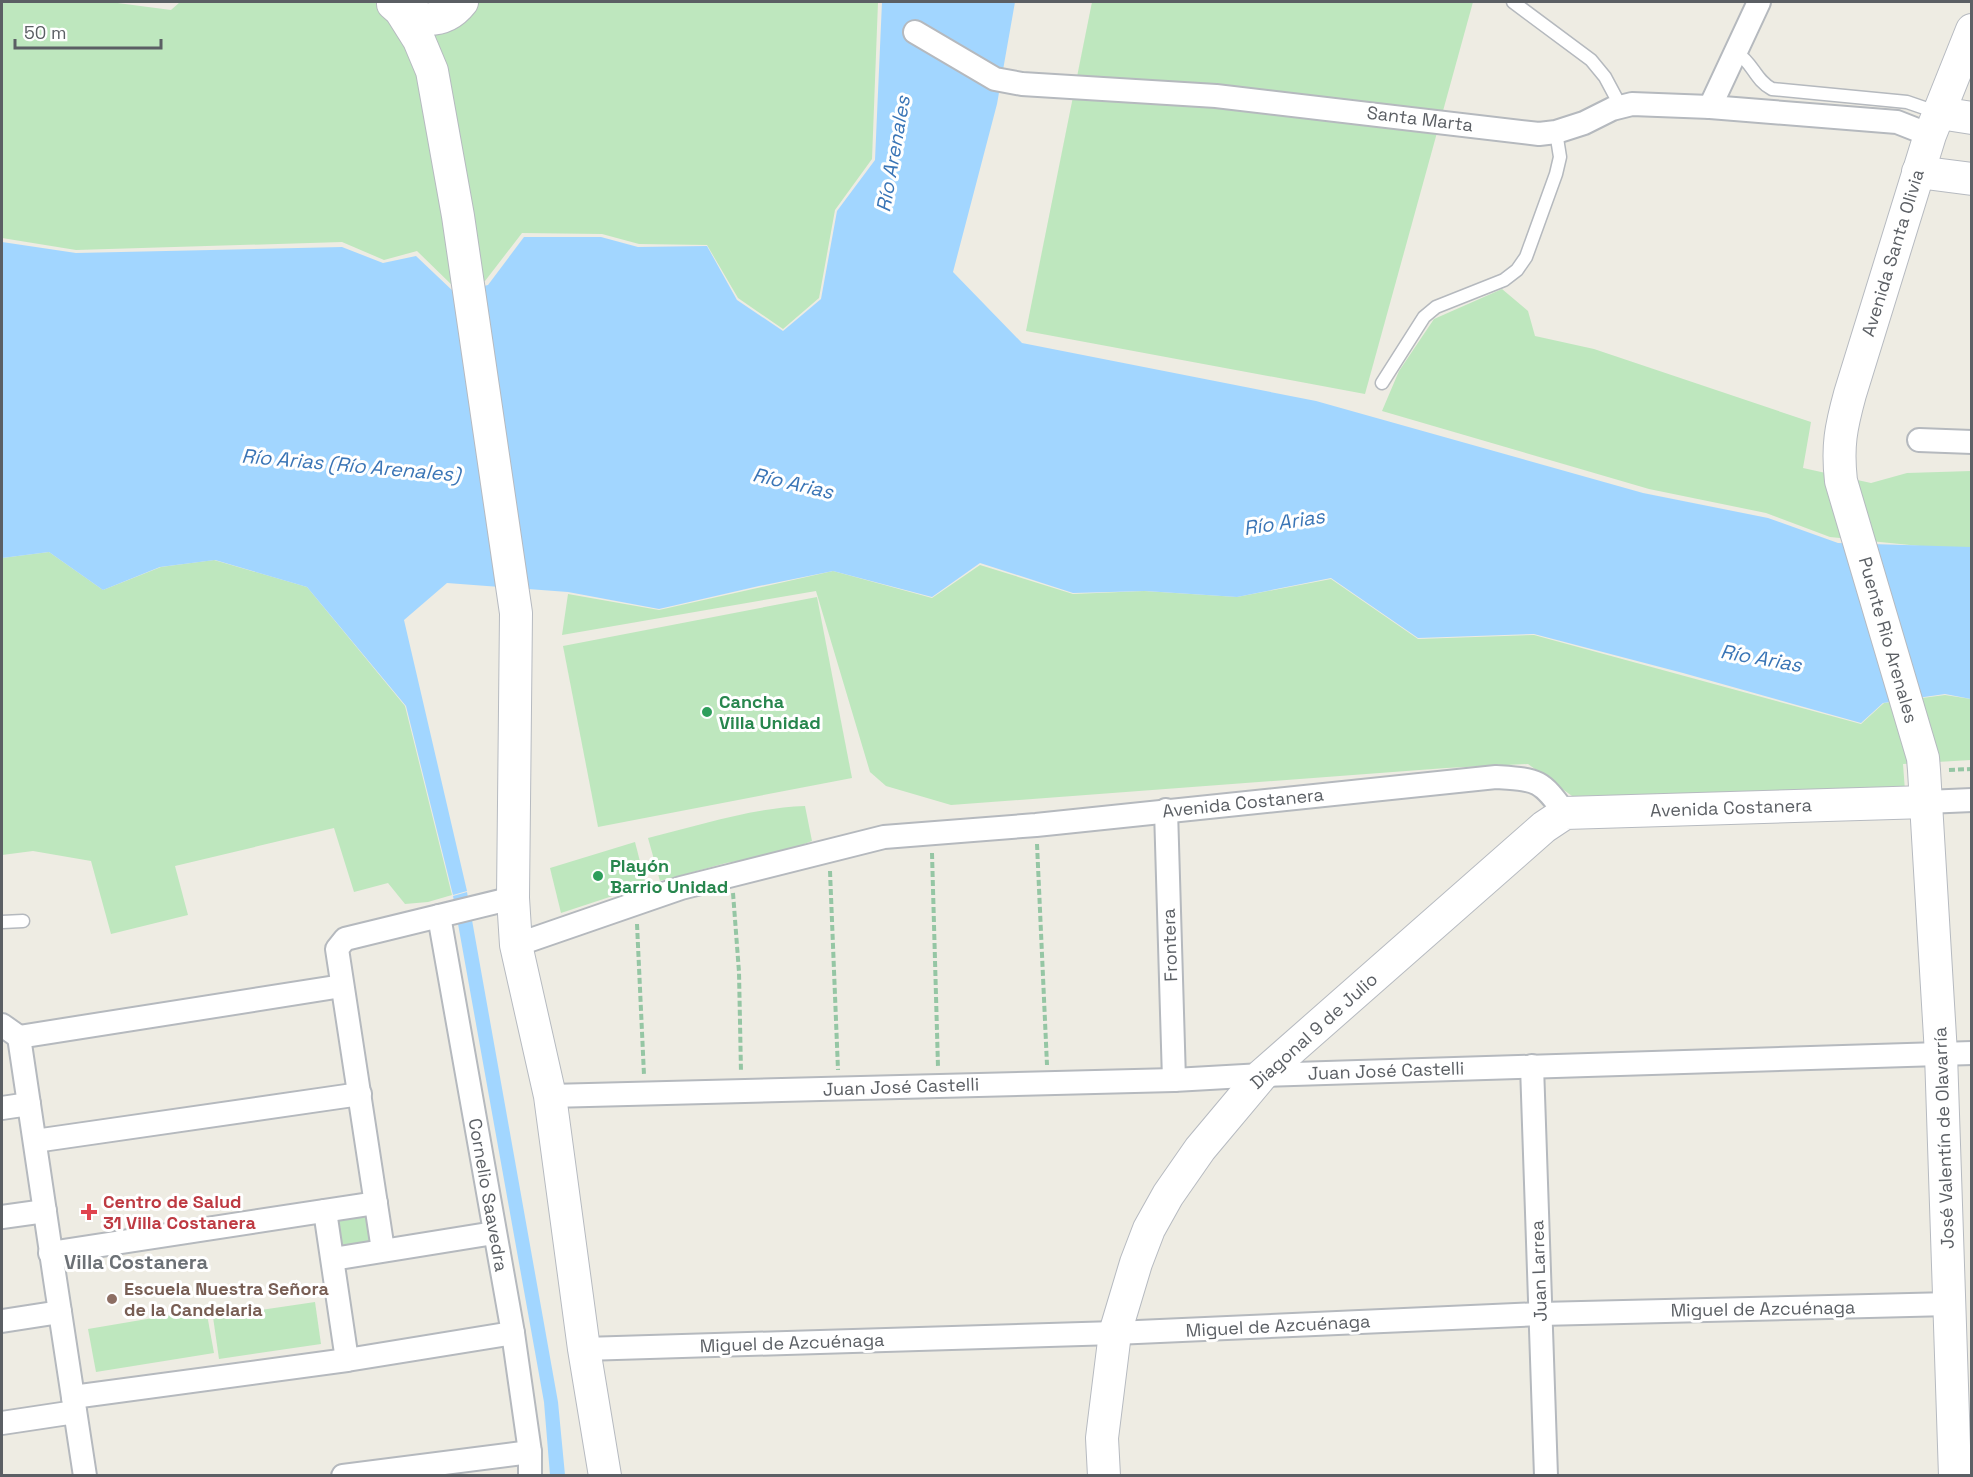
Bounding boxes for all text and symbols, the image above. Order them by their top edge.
scale bar [15,12,160,50]
text: 50 m [24,21,66,44]
water label: Río Arenales [870,92,916,214]
street label: Santa Marta [1366,101,1474,136]
street label: Avenida Santa Olivia [1856,166,1929,339]
water label: Río Arias (Río Arenales) [241,442,463,488]
water label: Río Arias [750,461,837,505]
water label: Río Arias [1242,503,1328,541]
street label: Puente Rio Arenales [1854,554,1923,726]
water label: Río Arias [1718,638,1805,678]
place label: Cancha Villa Unidad [719,690,821,734]
marker: Cancha Villa Unidad [700,705,714,719]
street label: Avenida Costanera [1161,783,1325,822]
street label: Avenida Costanera [1650,793,1812,822]
place label: Playón Barrio Unidad [610,854,728,898]
marker: Playón Barrio Unidad [591,869,605,883]
street label: Frontera [1157,908,1182,982]
street label: Diagonal 9 de Julio [1245,967,1382,1094]
street label: José Valentín de Olavarría [1928,1027,1959,1249]
street label: Juan José Castelli [1307,1056,1465,1085]
street label: Juan José Castelli [822,1072,980,1101]
street label: Cornelio Saavedra [464,1116,513,1273]
place label: Centro de Salud 31 Villa Costanera [103,1190,256,1234]
marker: Centro de Salud 31 Villa Costanera [80,1203,98,1221]
street label: Juan Larrea [1525,1220,1552,1322]
district label: Villa Costanera [64,1249,209,1275]
place label: Escuela Nuestra Señora de la Candelaria [124,1277,329,1321]
marker: Escuela Nuestra Señora de la Candelaria [105,1292,119,1306]
street label: Miguel de Azcuénaga [1670,1295,1856,1322]
street label: Miguel de Azcuénaga [1185,1309,1371,1342]
street label: Miguel de Azcuénaga [699,1328,885,1357]

